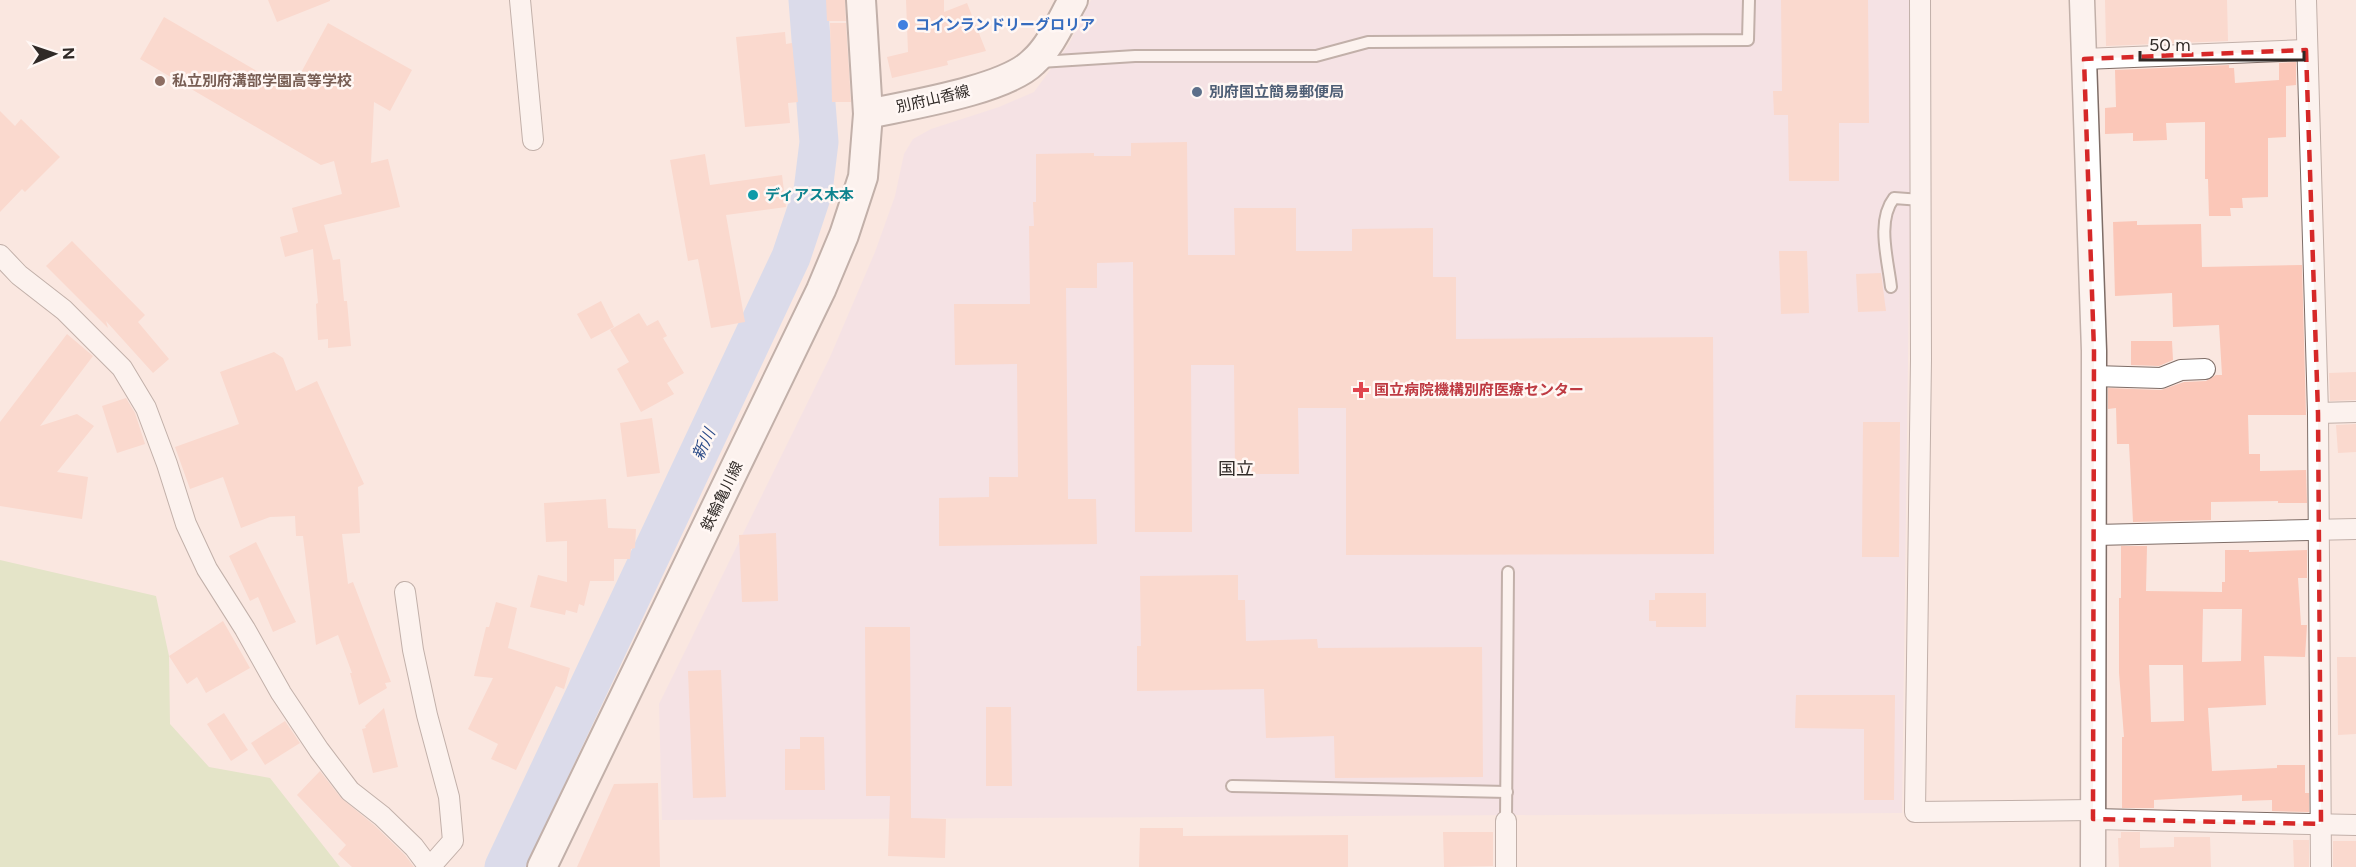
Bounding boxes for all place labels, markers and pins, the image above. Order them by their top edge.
place label: コインランドリーグロリア [915,16,1095,34]
marker: コインランドリーグロリア [896,18,910,32]
place label: 私立別府溝部学園高等学校 [172,72,352,90]
marker: 私立別府溝部学園高等学校 [153,74,167,88]
place label: 別府国立簡易郵便局 [1209,83,1344,101]
marker: 別府国立簡易郵便局 [1190,85,1204,99]
place label: ディアス木本 [765,186,854,204]
marker: ディアス木本 [746,188,760,202]
marker: 国立病院機構別府医療センター [1352,381,1370,399]
place label: 国立病院機構別府医療センター [1374,381,1584,399]

